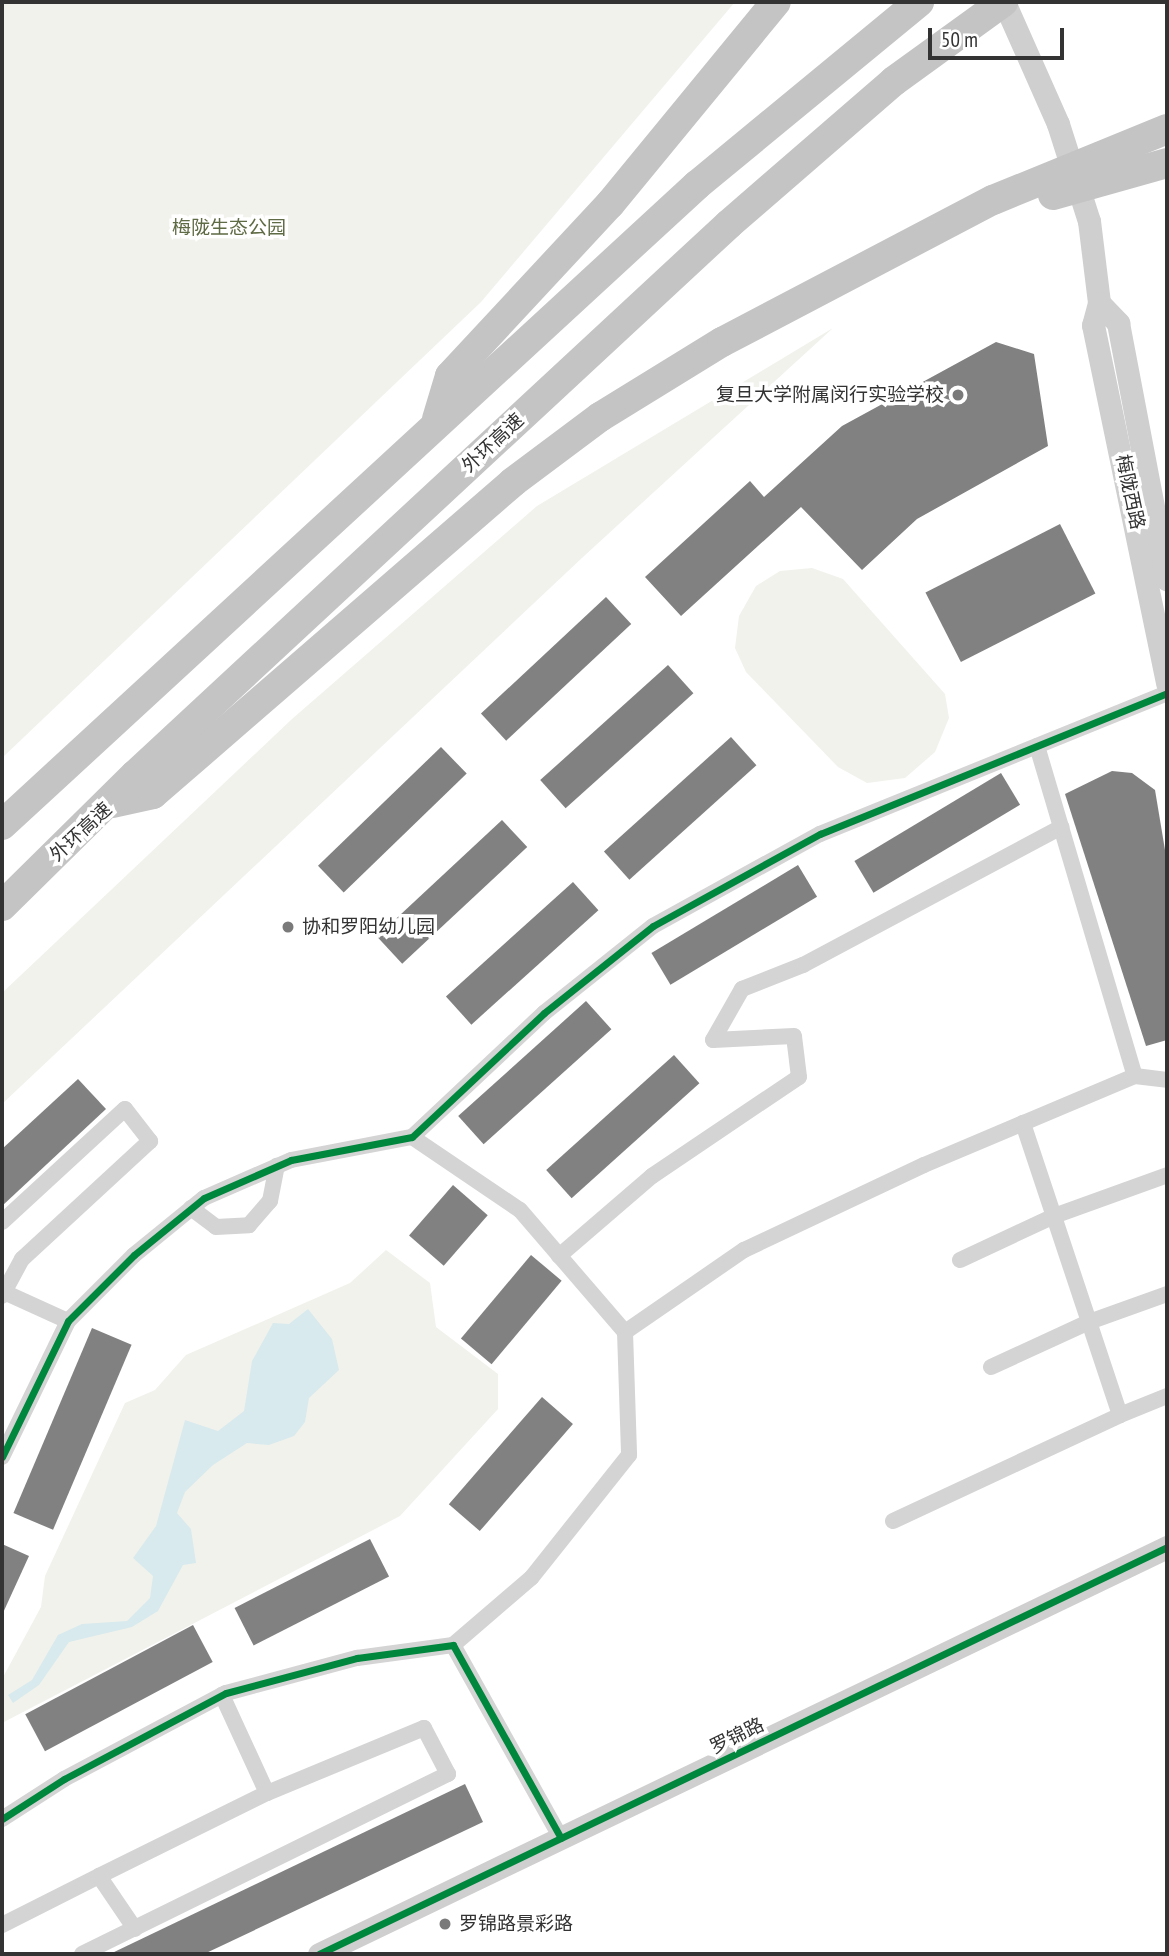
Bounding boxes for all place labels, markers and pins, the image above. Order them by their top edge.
place label: 复旦大学附属闵行实验学校 [716,384,944,406]
marker: 复旦大学附属闵行实验学校 [950,387,966,403]
place label: 协和罗阳幼儿园 [302,916,435,938]
marker: 协和罗阳幼儿园 [280,919,296,935]
place label: 罗锦路景彩路 [459,1913,573,1935]
marker: 罗锦路景彩路 [437,1916,453,1932]

